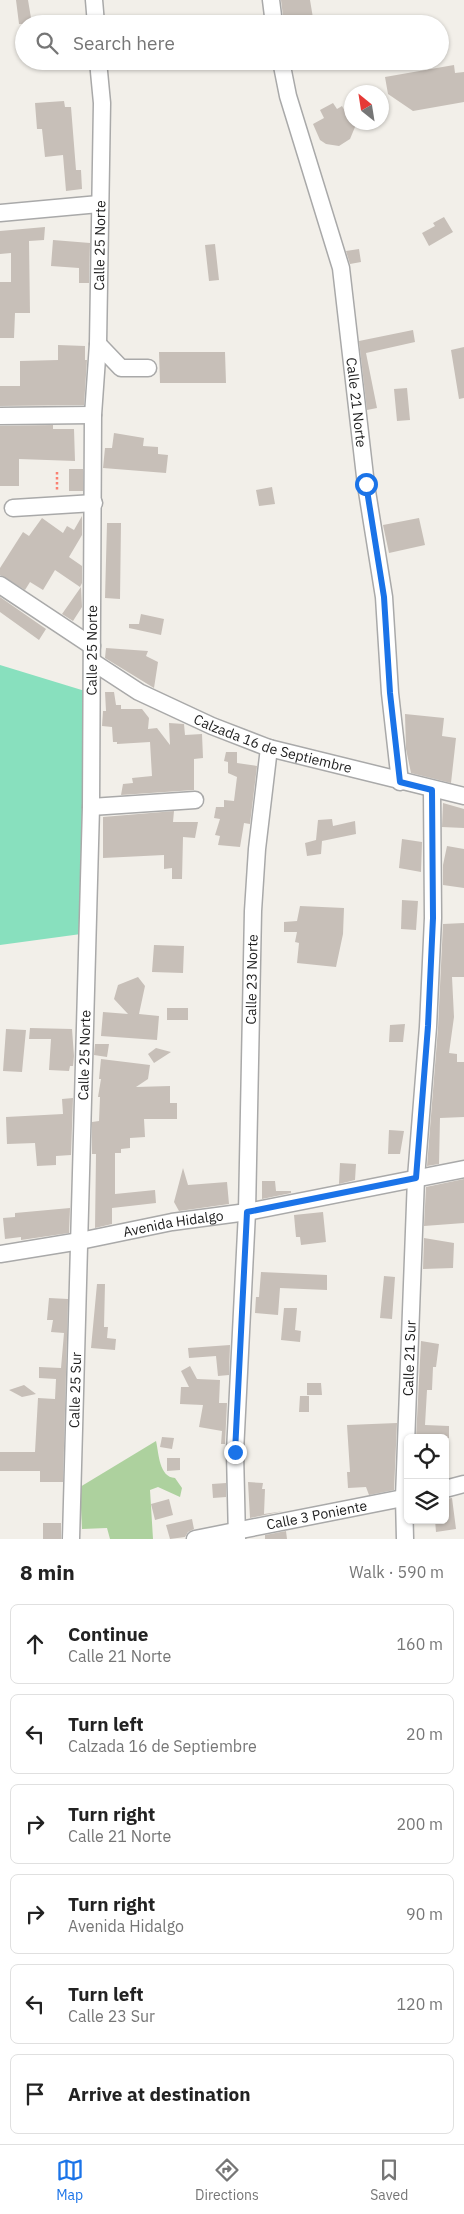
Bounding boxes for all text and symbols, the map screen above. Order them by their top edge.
search box [15,15,449,70]
icon: search [33,29,61,57]
text: Search here [73,31,175,55]
north arrow [344,85,389,130]
street label: Calle 25 Norte [90,200,109,291]
street label: Calle 21 Norte [342,357,371,449]
route start [355,473,378,496]
street label: Calle 25 Norte [83,605,101,696]
street label: Calzada 16 de Septiembre [191,710,354,777]
street label: Calle 23 Norte [242,934,262,1025]
street label: Calle 25 Norte [74,1009,94,1101]
street label: Avenida Hidalgo [121,1206,225,1241]
street label: Calle 21 Sur [399,1320,420,1396]
street label: Calle 25 Sur [65,1352,85,1428]
map controls [404,1434,449,1524]
button: locate [404,1434,449,1479]
route end [224,1441,247,1464]
button: layers [404,1479,449,1524]
street label: Calle 3 Poniente [265,1496,369,1534]
text: 8 min [20,1558,75,1586]
text: Walk · 590 m [349,1562,444,1582]
text: Continue [68,1622,148,1646]
icon: ahead [21,1630,49,1658]
text: 160 m [396,1634,443,1654]
text: Calle 21 Norte [68,1646,171,1666]
text: Turn left [68,1712,144,1736]
icon: left [21,1720,49,1748]
text: 20 m [406,1724,443,1744]
text: Calzada 16 de Septiembre [68,1736,257,1756]
text: Turn right [68,1802,155,1826]
icon: right [21,1810,49,1838]
text: 200 m [396,1814,443,1834]
text: Calle 21 Norte [68,1826,171,1846]
text: Turn right [68,1892,155,1916]
icon: right [21,1900,49,1928]
text: 90 m [406,1904,443,1924]
text: Avenida Hidalgo [68,1916,184,1936]
text: Turn left [68,1982,144,2006]
icon: left [21,1990,49,2018]
text: 120 m [396,1994,443,2014]
text: Calle 23 Sur [68,2006,155,2026]
icon: arrive [21,2080,49,2108]
text: Arrive at destination [68,2082,251,2106]
tab: Map [56,2156,84,2204]
tab: Directions [195,2156,259,2204]
tab: Saved [370,2156,408,2204]

